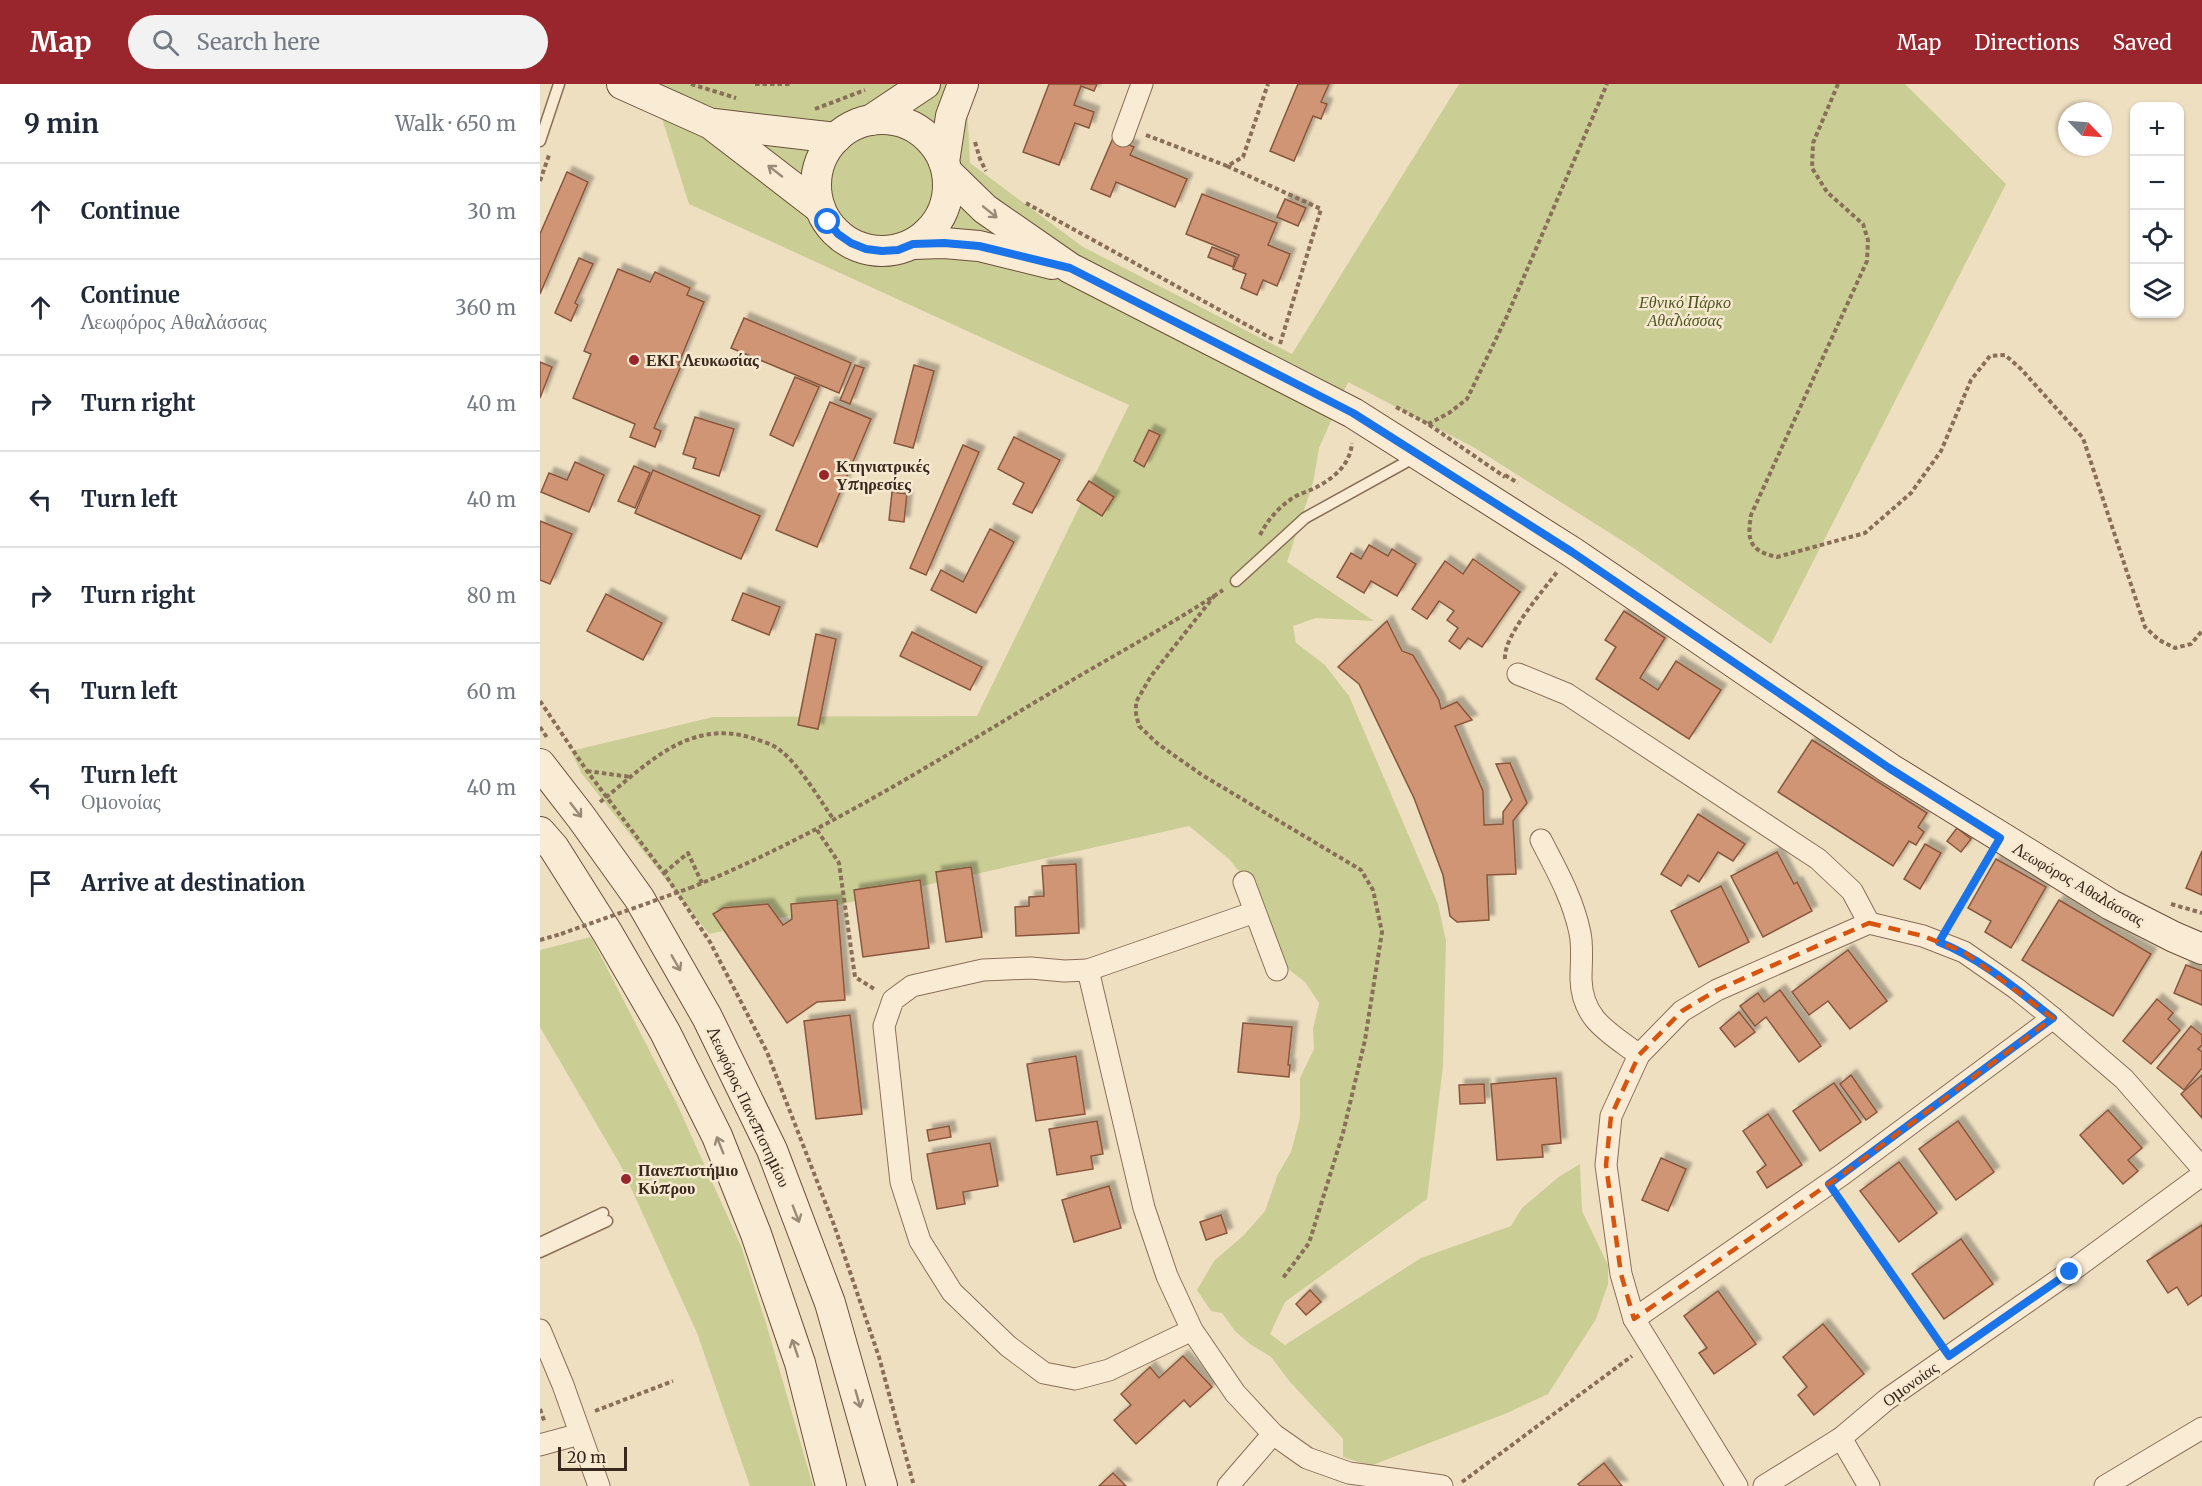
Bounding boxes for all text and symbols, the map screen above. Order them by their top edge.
search box [128,15,548,69]
text: Map [30,24,92,60]
icon: search [149,26,182,59]
text: Search here [197,28,320,56]
text: Map [1897,29,1941,56]
text: Directions [1974,29,2079,56]
text: Saved [2112,29,2172,56]
north arrow [2058,102,2112,156]
map controls [2130,102,2184,318]
button: + [2130,102,2184,156]
text: 9 min [24,107,99,140]
text: Walk · 650 m [395,111,516,136]
button: − [2130,156,2184,210]
one-way arrow [767,165,783,178]
icon: ahead [24,195,57,228]
text: Continue [81,197,180,225]
text: 30 m [467,199,516,224]
one-way arrow [981,206,997,219]
route start [814,208,840,234]
button: locate [2130,210,2184,264]
button: layers [2130,264,2184,318]
text: Continue [81,281,180,309]
icon: ahead [24,291,57,324]
park label: Εθνικό Πάρκο Αθαλάσσας [1638,292,1731,330]
text: 360 m [455,295,516,320]
text: Λεωφόρος Αθαλάσσας [81,309,267,334]
place label: ΕΚΓ Λευκωσίας [646,350,759,370]
marker: ΕΚΓ Λευκωσίας [627,353,641,367]
icon: right [24,387,57,420]
text: Turn right [81,389,195,417]
text: 40 m [466,391,516,416]
place label: Κτηνιατρικές Υπηρεσίες [836,456,930,494]
marker: Κτηνιατρικές Υπηρεσίες [817,468,831,482]
icon: left [24,483,57,516]
text: Turn left [81,485,178,513]
text: 40 m [466,487,516,512]
icon: right [24,579,57,612]
text: Turn right [81,581,195,609]
text: 80 m [467,583,516,608]
icon: left [24,675,57,708]
text: Turn left [81,677,178,705]
text: 60 m [466,679,516,704]
text: Turn left [81,761,178,789]
icon: left [24,771,57,804]
text: 40 m [466,775,516,800]
text: Ομονοίας [81,789,161,814]
one-way arrow [570,802,582,818]
street label: Λεωφόρος Αθαλάσσας [2009,838,2149,930]
icon: arrive [24,867,57,900]
text: Arrive at destination [81,869,305,897]
one-way arrow [670,954,682,971]
street label: Λεωφόρος Πανεπιστημίου [703,1023,795,1190]
one-way arrow [714,1137,725,1155]
place label: Πανεπιστήμιο Κύπρου [638,1160,738,1198]
marker: Πανεπιστήμιο Κύπρου [619,1172,633,1186]
one-way arrow [792,1205,803,1223]
route end [2056,1258,2082,1284]
one-way arrow [788,1339,799,1358]
street label: Ομονοίας [1878,1357,1942,1411]
one-way arrow [853,1389,864,1408]
scale bar [558,1444,627,1472]
text: 20 m [567,1447,606,1467]

